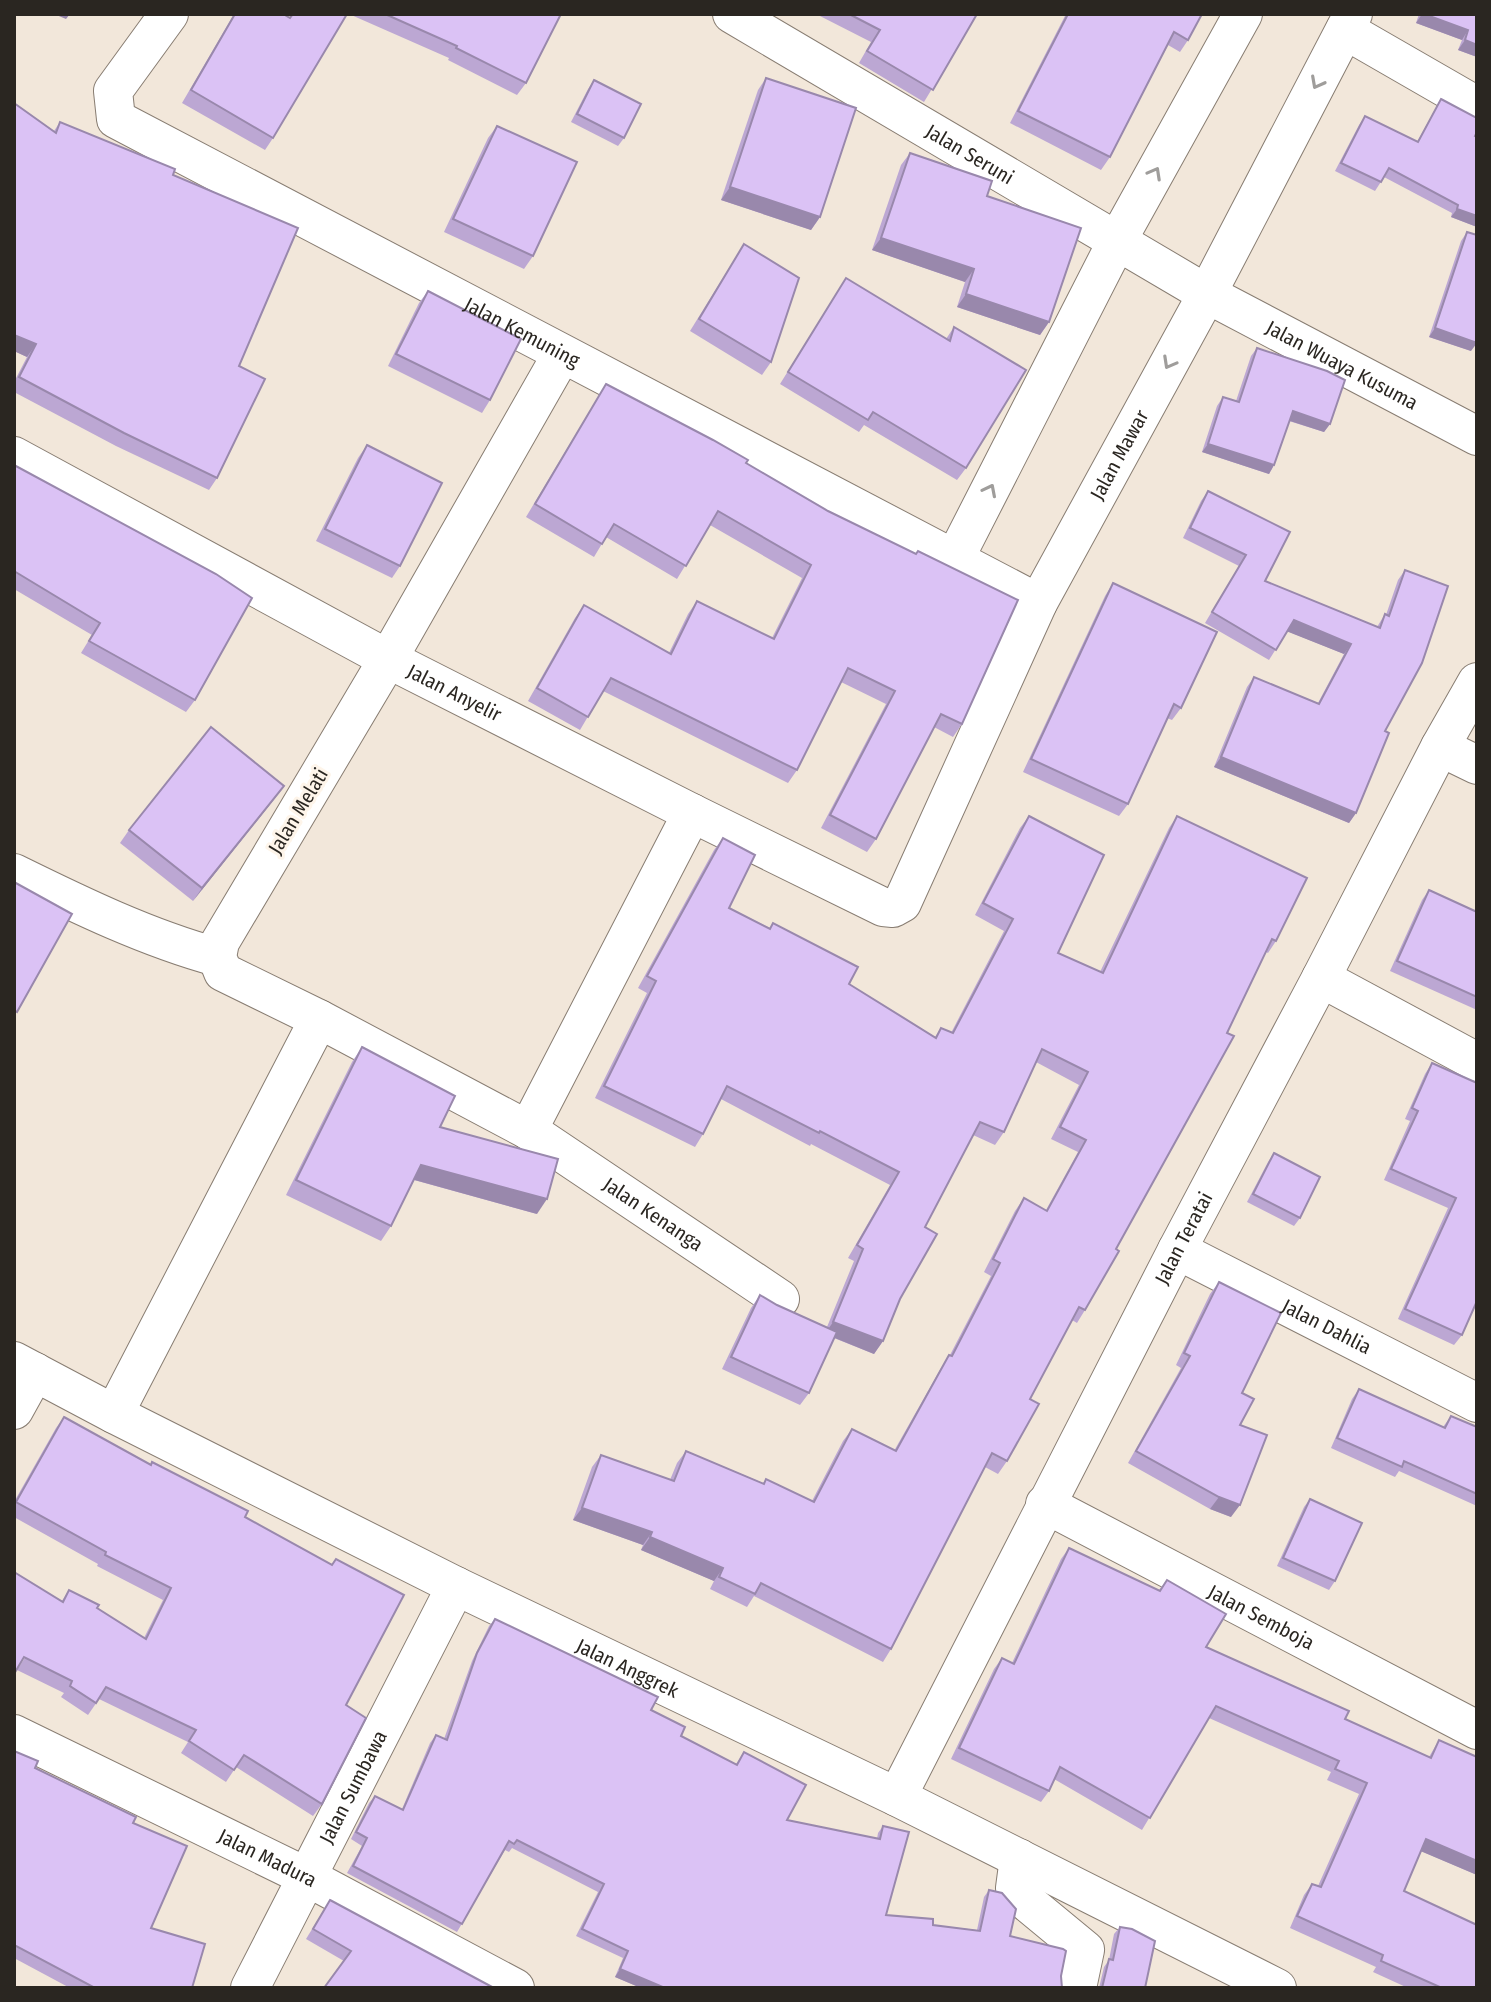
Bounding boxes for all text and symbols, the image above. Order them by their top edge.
one-way arrow [1311,75,1326,90]
street label: Jalan Seruni [921,119,1018,189]
one-way arrow [1145,166,1160,181]
street label: Jalan Kemuning [460,292,584,373]
street label: Jalan Wuaya Kusuma [1262,315,1422,415]
one-way arrow [1164,354,1179,369]
street label: Jalan Mawar [1085,406,1153,504]
one-way arrow [980,484,995,499]
street label: Jalan Anyelir [403,659,505,726]
street label: Jalan Melati [263,764,333,858]
street label: Jalan Kenanga [599,1172,708,1256]
street label: Jalan Teratai [1149,1188,1218,1288]
street label: Jalan Dahlia [1278,1294,1375,1359]
street label: Jalan Semboja [1204,1579,1318,1655]
street label: Jalan Anggrek [572,1633,683,1703]
street label: Jalan Sumbawa [314,1726,392,1847]
street label: Jalan Madura [214,1823,321,1892]

